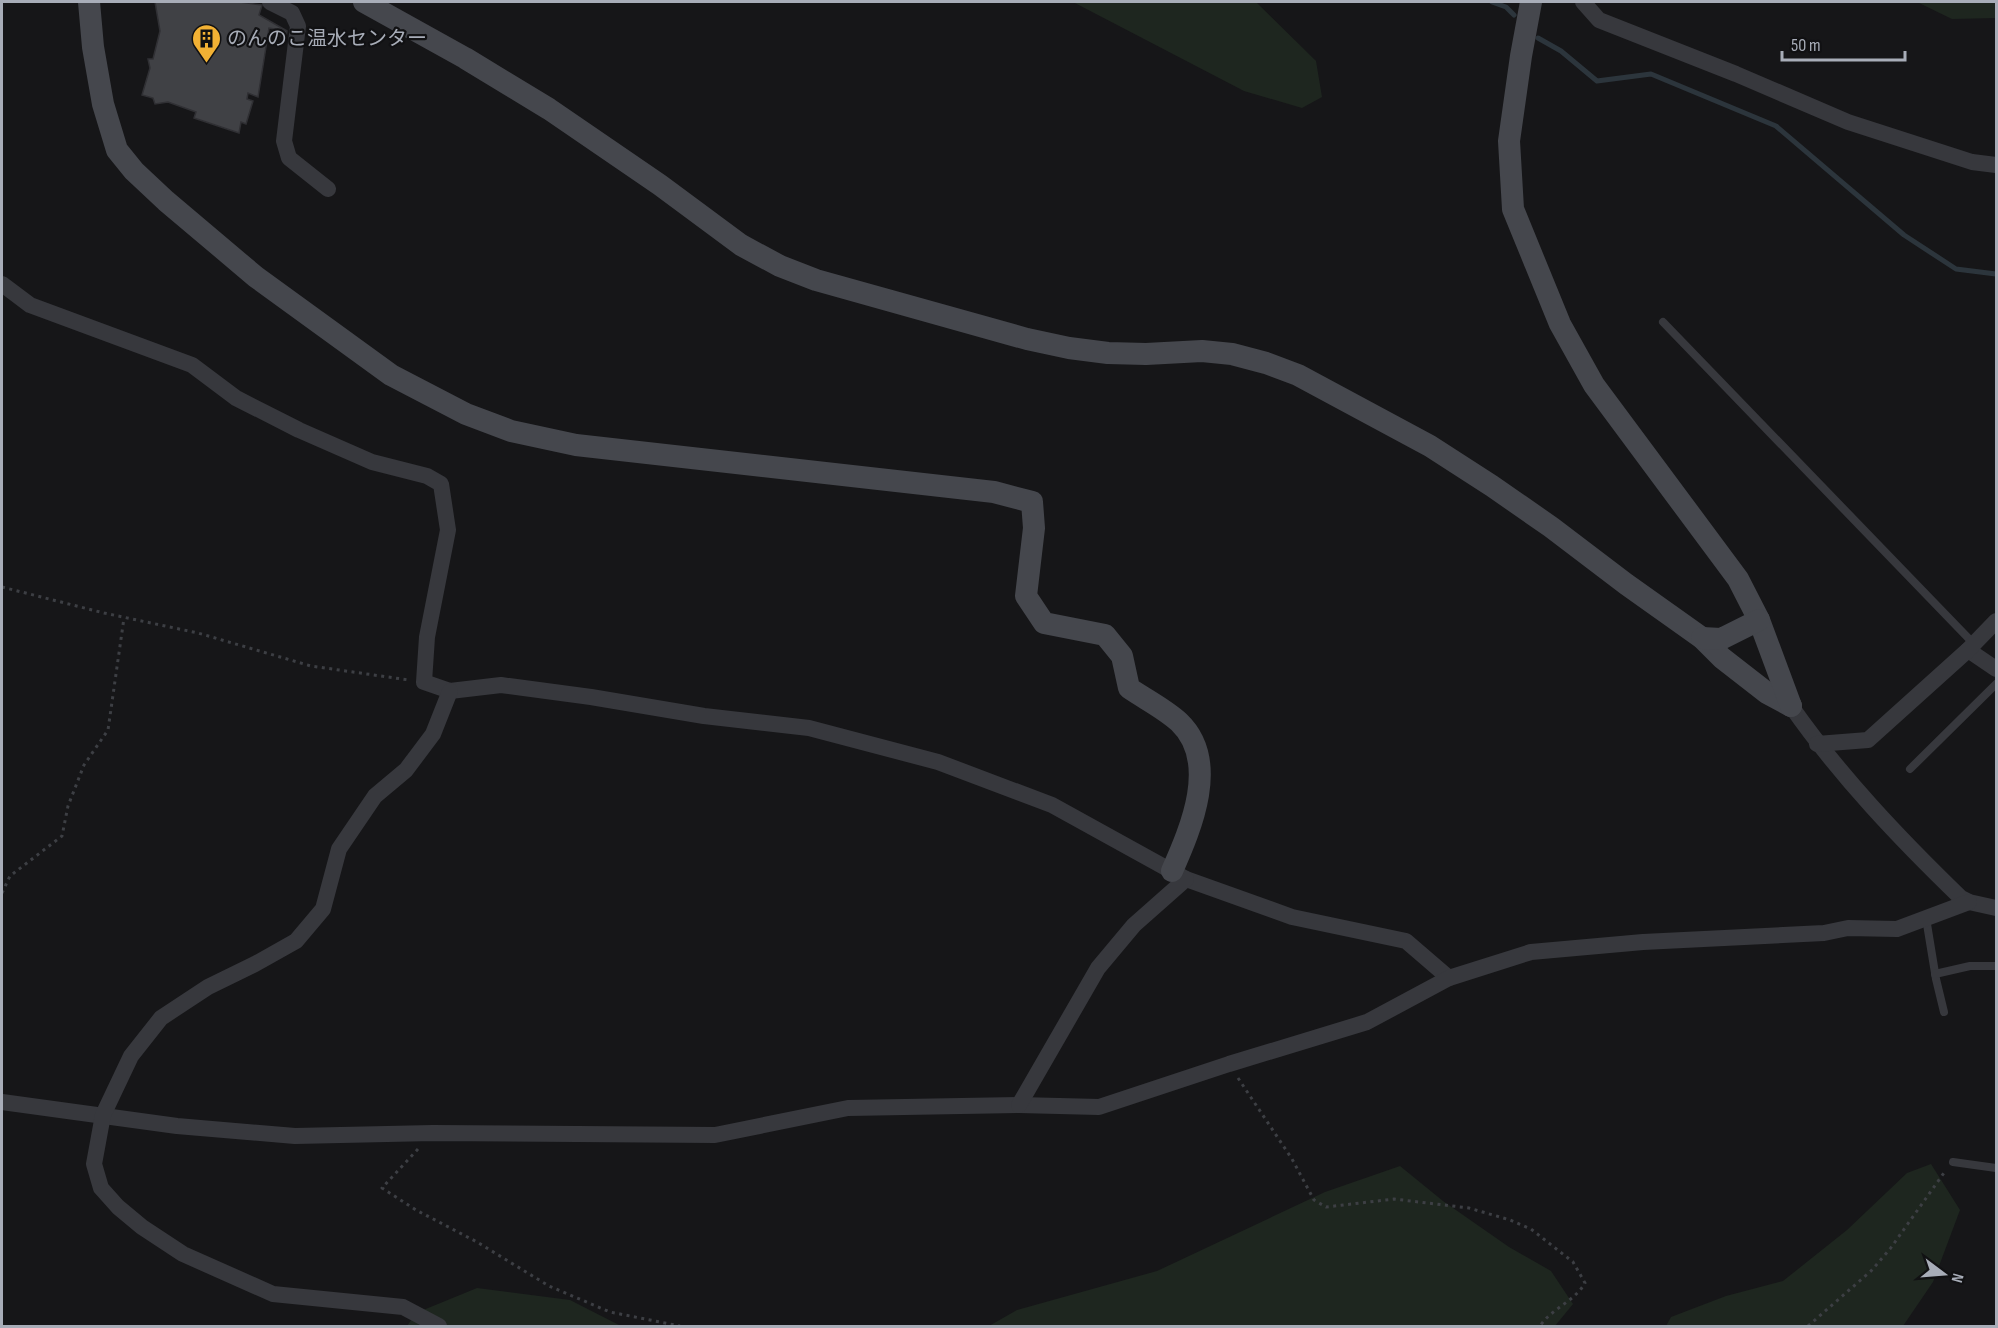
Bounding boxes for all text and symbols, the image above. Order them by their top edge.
building icon: のんのこ温水センター [190,22,222,64]
scale bar [1782,24,1905,62]
place label: のんのこ温水センター [227,27,427,51]
text: 50 m [1791,35,1821,56]
north arrow [1914,1244,1974,1304]
text: N [1947,1271,1967,1284]

